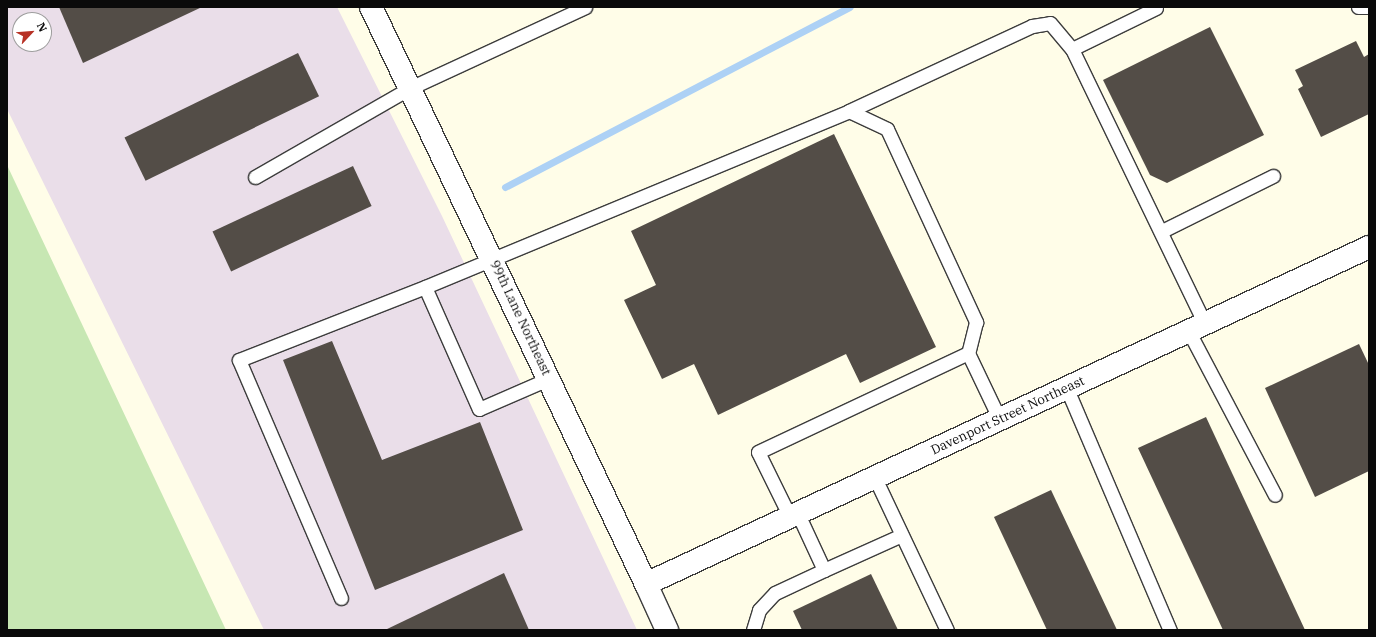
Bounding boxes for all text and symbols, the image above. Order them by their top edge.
north arrow [12,12,52,52]
text: N [34,20,50,34]
street label: 99th Lane Northeast [486,258,554,378]
street label: Davenport Street Northeast [929,374,1087,458]

